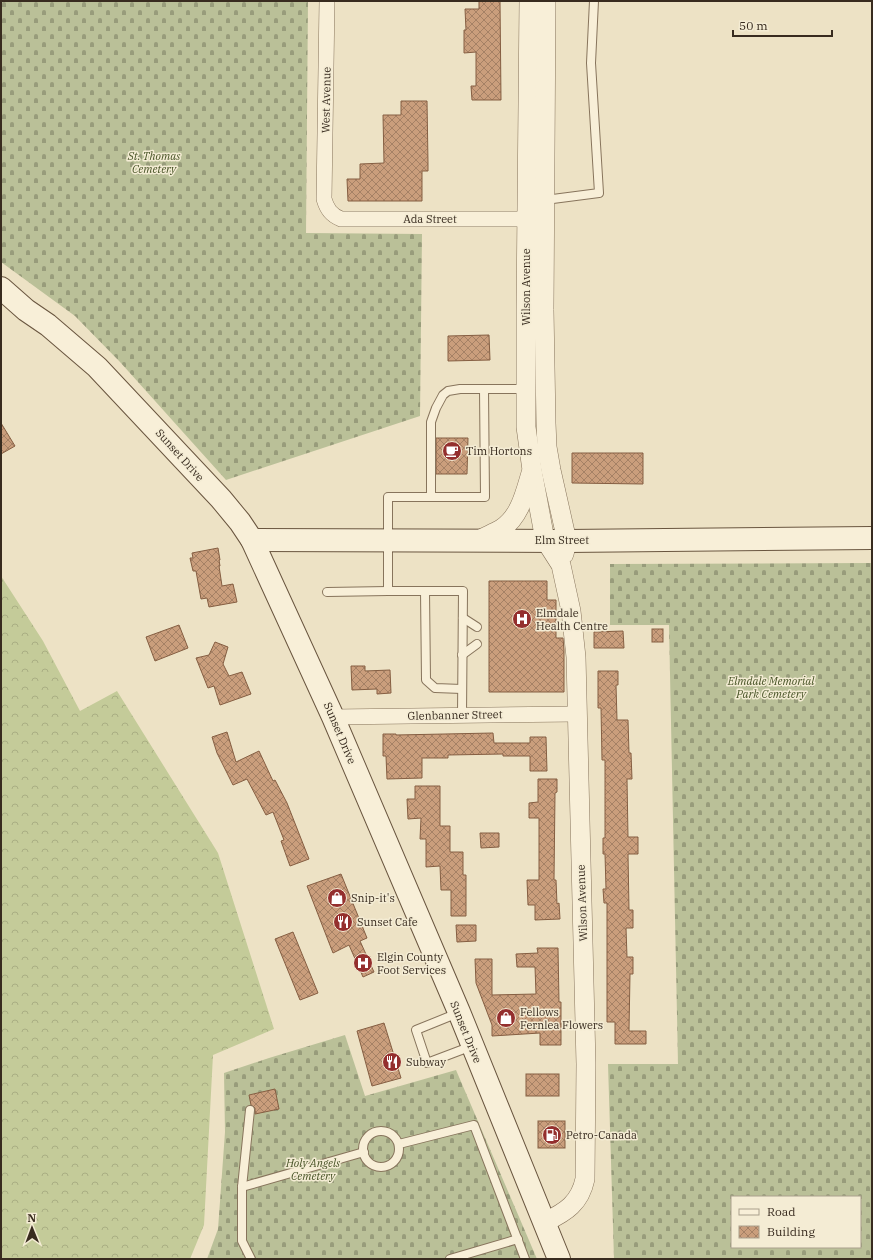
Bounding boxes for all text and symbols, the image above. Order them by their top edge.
scale bar [733,12,832,38]
text: 50 m [739,18,768,33]
street label: West Avenue [318,67,334,133]
park label: St. Thomas Cemetery [127,149,181,176]
street label: Ada Street [403,212,457,226]
street label: Wilson Avenue [519,248,533,326]
street label: Sunset Drive [153,426,207,484]
cafe icon: Tim Hortons [441,440,463,462]
place label: Tim Hortons [466,444,532,458]
street label: Elm Street [535,533,589,547]
place label: Elmdale Health Centre [536,606,608,633]
hospital icon: Elmdale Health Centre [511,608,533,630]
park label: Elmdale Memorial Park Cemetery [727,674,815,701]
street label: Sunset Drive [321,700,359,766]
street label: Glenbanner Street [407,707,503,723]
street label: Wilson Avenue [574,864,590,942]
shop icon: Snip-it's [326,887,348,909]
place label: Snip-it's [351,891,395,905]
restaurant icon: Sunset Cafe [332,911,354,933]
place label: Sunset Cafe [357,915,418,929]
place label: Elgin County Foot Services [377,950,446,977]
hospital icon: Elgin County Foot Services [352,952,374,974]
street label: Sunset Drive [447,999,485,1065]
place label: Fellows Fernlea Flowers [520,1005,603,1032]
shop icon: Fellows Fernlea Flowers [495,1007,517,1029]
restaurant icon: Subway [381,1051,403,1073]
place label: Subway [406,1055,446,1069]
fuel station icon: Petro-Canada [541,1124,563,1146]
place label: Petro-Canada [566,1128,637,1142]
park label: Holy Angels Cemetery [285,1156,341,1183]
legend [731,1196,861,1248]
text: Road [767,1204,796,1219]
north arrow [12,1208,52,1248]
text: N [27,1211,37,1225]
text: Building [767,1224,815,1239]

